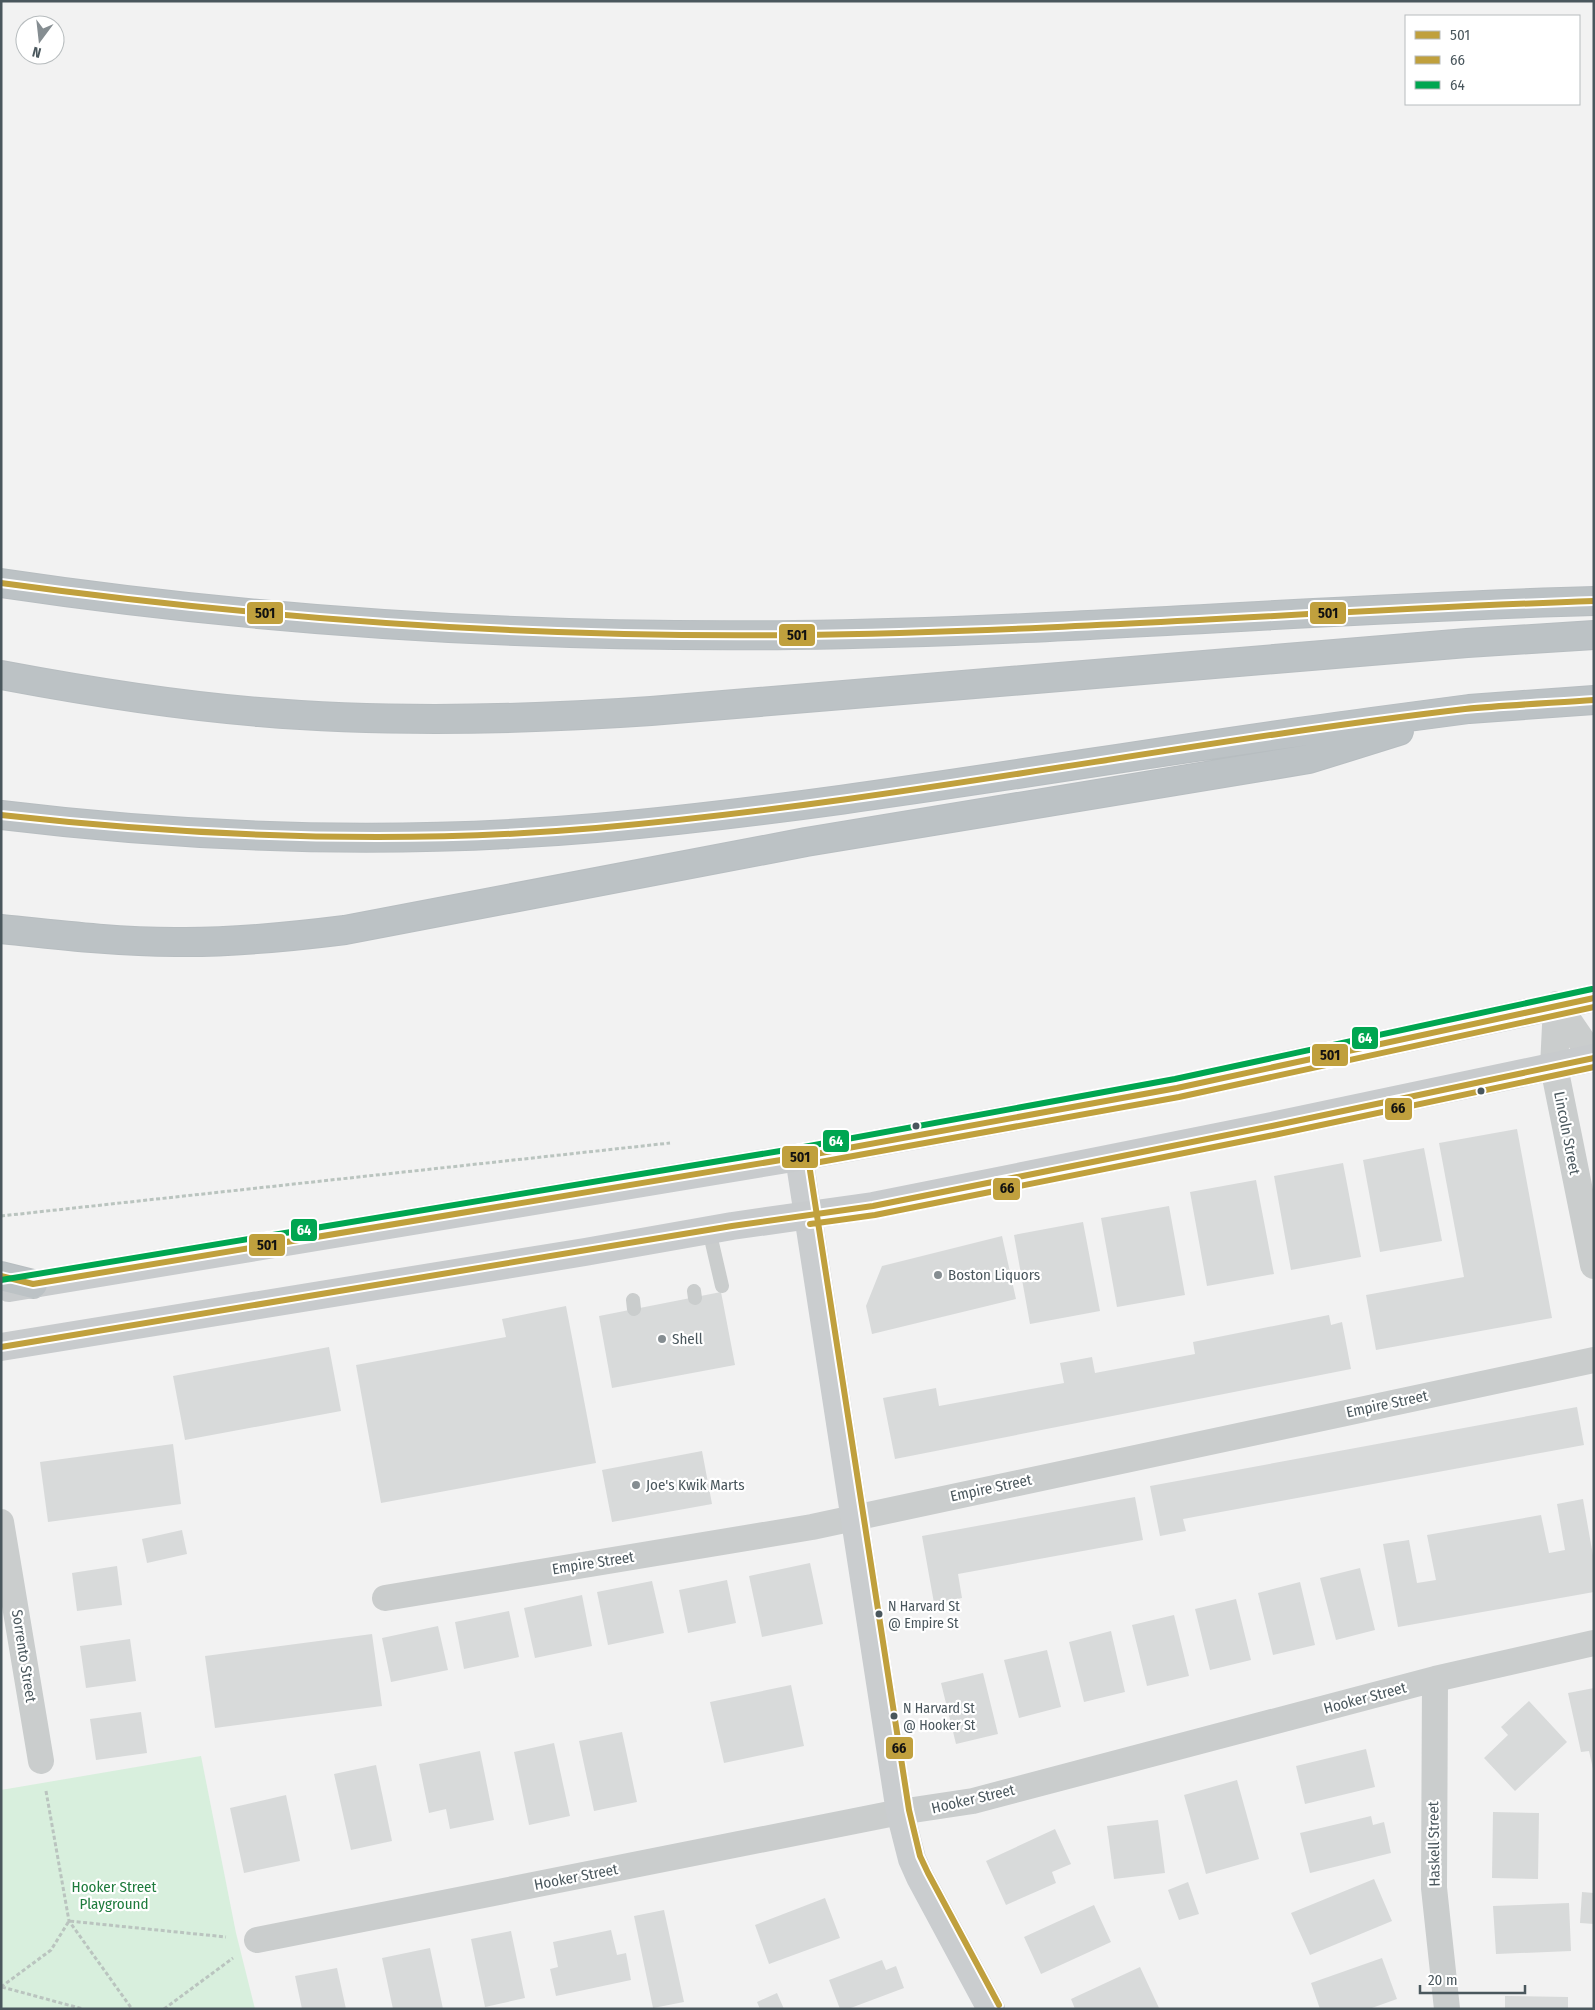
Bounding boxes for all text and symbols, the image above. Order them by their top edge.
north arrow [15,15,65,65]
legend [1405,15,1580,105]
text: 501 [1450,26,1470,44]
text: N [31,43,43,61]
text: 66 [1450,51,1465,69]
text: 64 [1450,76,1465,94]
line badge: 501 [246,601,284,625]
line badge: 501 [1309,601,1347,625]
text: 501 [255,605,275,622]
text: 501 [1318,605,1338,622]
line badge: 501 [778,623,816,647]
text: 501 [787,627,807,644]
line badge: 64 [1351,1026,1379,1050]
text: 64 [1358,1030,1372,1047]
line badge: 501 [1311,1043,1349,1067]
text: 501 [1320,1047,1340,1064]
unlabelled marker [1476,1086,1486,1096]
street label: Lincoln Street [1550,1090,1584,1176]
line badge: 66 [1384,1097,1413,1121]
text: 66 [1391,1100,1405,1117]
unlabelled marker [911,1121,921,1131]
line badge: 64 [822,1129,850,1153]
text: 64 [829,1133,843,1150]
line badge: 501 [781,1145,819,1169]
text: 501 [790,1149,810,1166]
line badge: 66 [992,1177,1021,1201]
text: 66 [1000,1180,1014,1197]
line badge: 64 [290,1218,318,1242]
text: 64 [297,1222,311,1239]
line badge: 501 [248,1233,286,1257]
text: 501 [257,1237,277,1254]
place label: Boston Liquors [948,1266,1040,1284]
marker: Boston Liquors [932,1269,944,1281]
place label: Shell [672,1330,703,1348]
marker: Shell [656,1333,668,1345]
street label: Empire Street [1345,1387,1429,1421]
street label: Empire Street [949,1471,1033,1505]
place label: Joe's Kwik Marts [646,1476,745,1494]
marker: Joe's Kwik Marts [630,1479,642,1491]
street label: Empire Street [551,1548,635,1578]
place label: N Harvard St @ Empire St [888,1598,960,1632]
street label: Sorrento Street [8,1608,40,1704]
marker: N Harvard St @ Empire St [874,1609,884,1619]
street label: Hooker Street [1322,1678,1408,1718]
place label: N Harvard St @ Hooker St [903,1700,976,1734]
marker: N Harvard St @ Hooker St [889,1711,899,1721]
line badge: 66 [885,1736,914,1760]
text: 66 [892,1740,906,1757]
street label: Hooker Street [930,1781,1016,1817]
street label: Haskell Street [1424,1801,1444,1887]
street label: Hooker Street [533,1860,619,1894]
park label: Hooker Street Playground [72,1878,156,1913]
scale bar [1420,1962,1525,1994]
text: 20 m [1428,1971,1458,1989]

